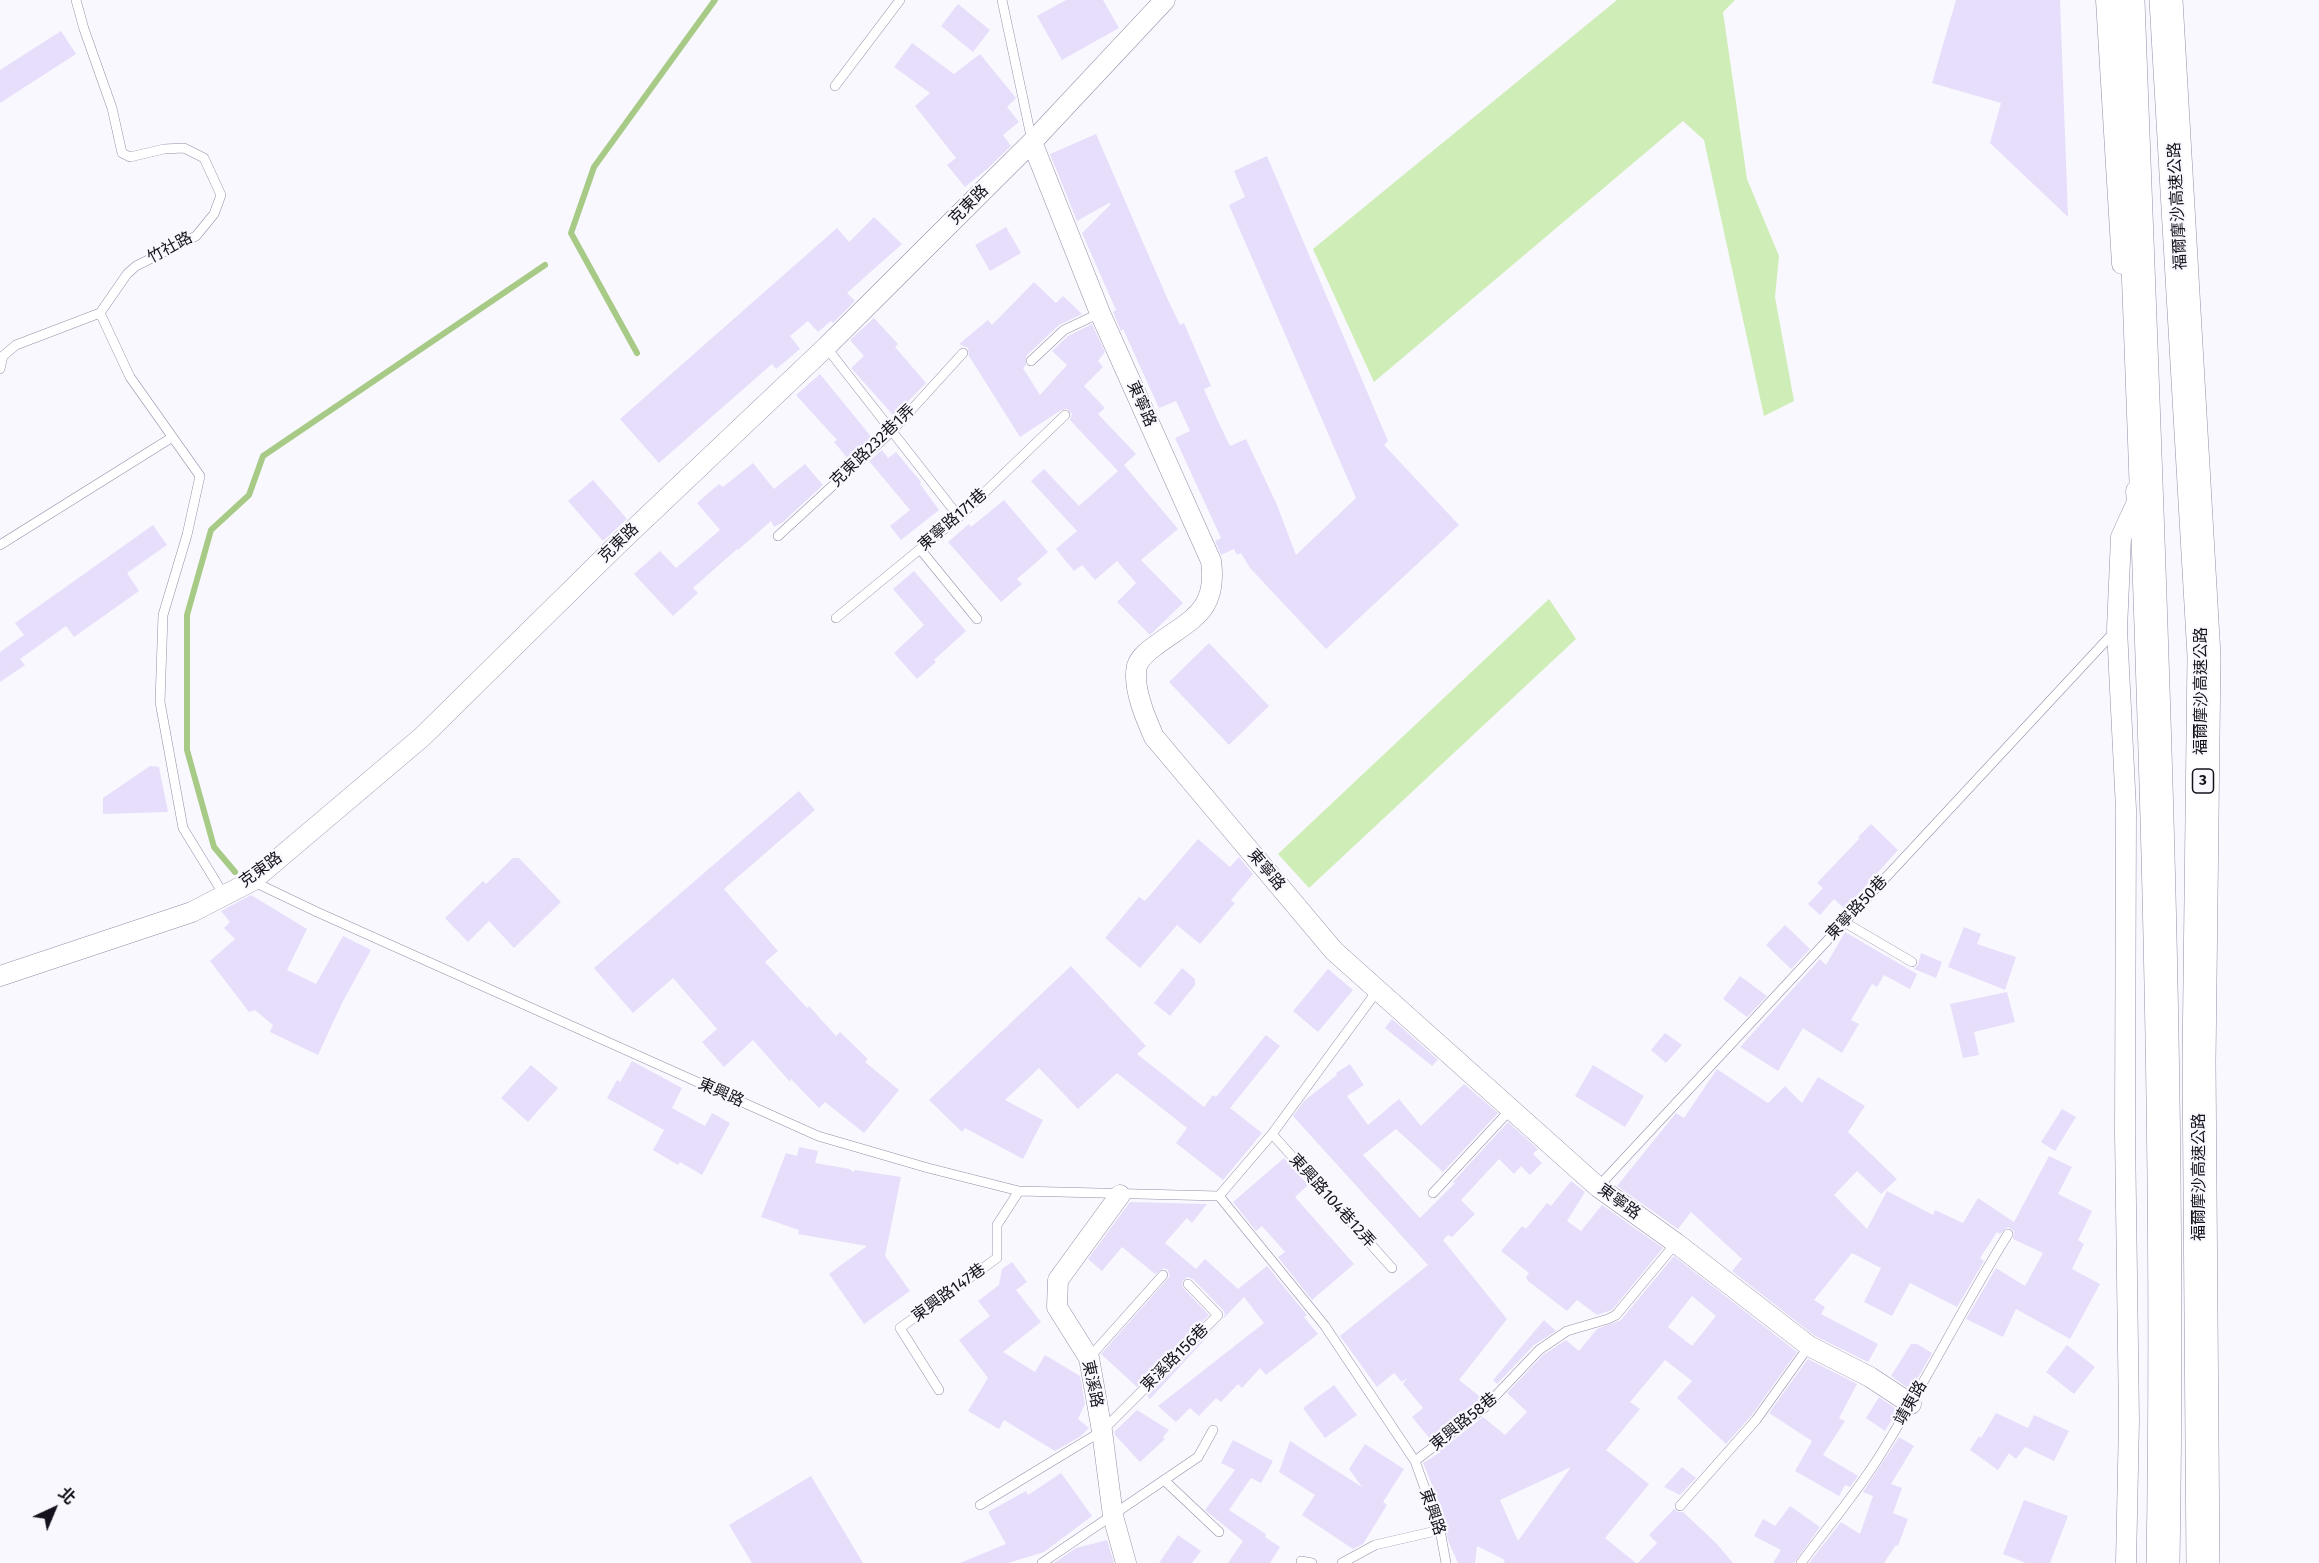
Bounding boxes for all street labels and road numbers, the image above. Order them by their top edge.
street label: 福爾摩沙高速公路 [2165,142,2191,270]
street label: 克東路 [945,181,993,229]
street label: 竹社路 [144,228,196,268]
street label: 東寧路 [1122,378,1160,430]
street label: 克東路232巷1弄 [827,401,919,491]
street label: 東寧路171巷 [915,485,991,555]
street label: 克東路 [595,519,643,567]
street label: 福爾摩沙高速公路 [2192,627,2212,755]
road number: 3 [2192,769,2214,793]
street label: 東寧路 [1243,845,1289,895]
street label: 克東路 [236,848,286,892]
street label: 東寧路50巷 [1822,872,1892,944]
street label: 東興路 [695,1074,747,1112]
street label: 福爾摩沙高速公路 [2190,1113,2210,1241]
street label: 東興路104巷12弄 [1285,1150,1379,1252]
street label: 東寧路 [1594,1180,1644,1224]
street label: 東興路147巷 [909,1260,989,1326]
street label: 東溪路156巷 [1137,1320,1213,1396]
street label: 東溪路 [1078,1359,1106,1409]
street label: 靖東路 [1891,1377,1931,1429]
street label: 東興路58巷 [1427,1389,1501,1455]
street label: 東興路 [1415,1486,1449,1538]

